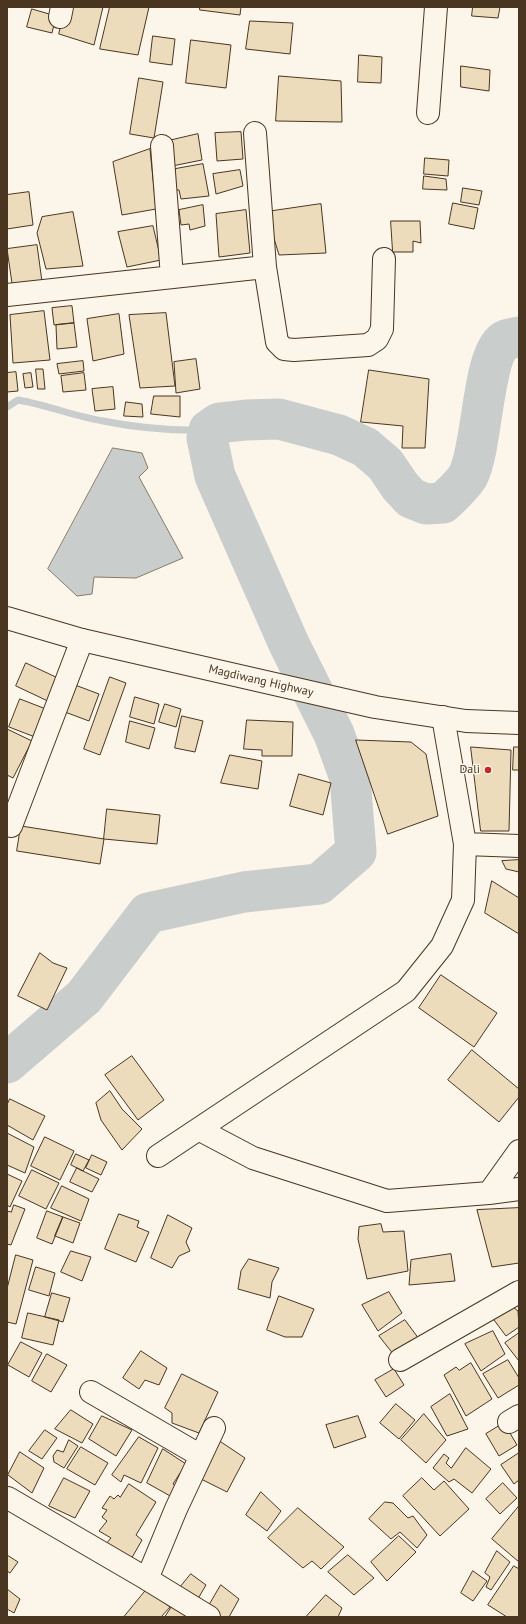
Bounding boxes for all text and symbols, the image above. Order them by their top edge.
street label: Magdiwang Highway [207,662,315,700]
place label: Dali [459,763,480,777]
marker: Dali [483,765,493,775]

